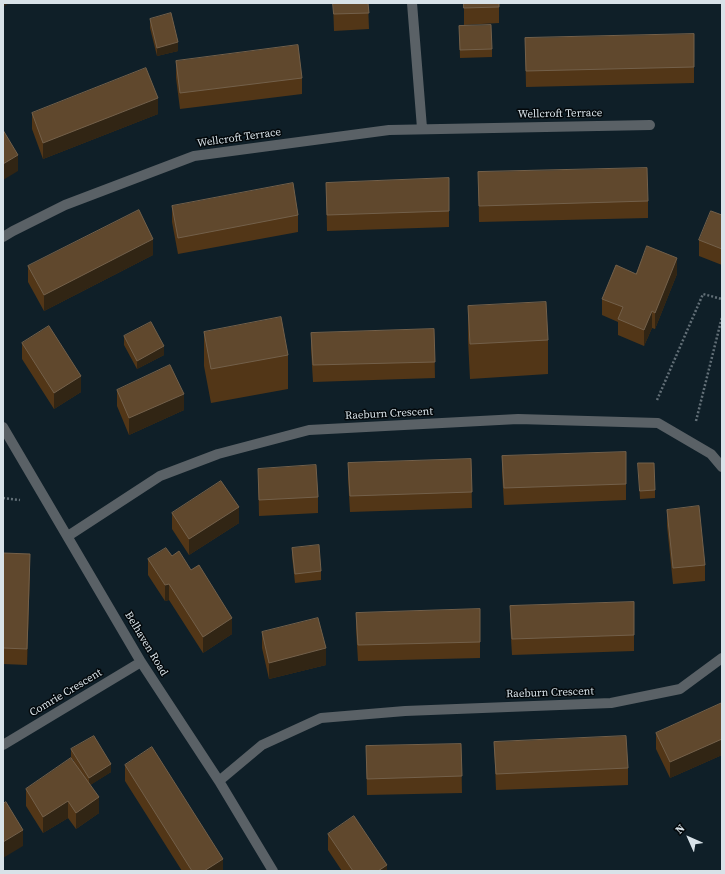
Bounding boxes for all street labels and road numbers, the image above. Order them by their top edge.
street label: Wellcroft Terrace [518,107,602,121]
street label: Wellcroft Terrace [196,126,282,150]
street label: Raeburn Crescent [345,405,433,423]
street label: Belhaven Road [122,609,170,679]
street label: Comrie Crescent [27,666,105,720]
street label: Raeburn Crescent [506,685,594,701]

